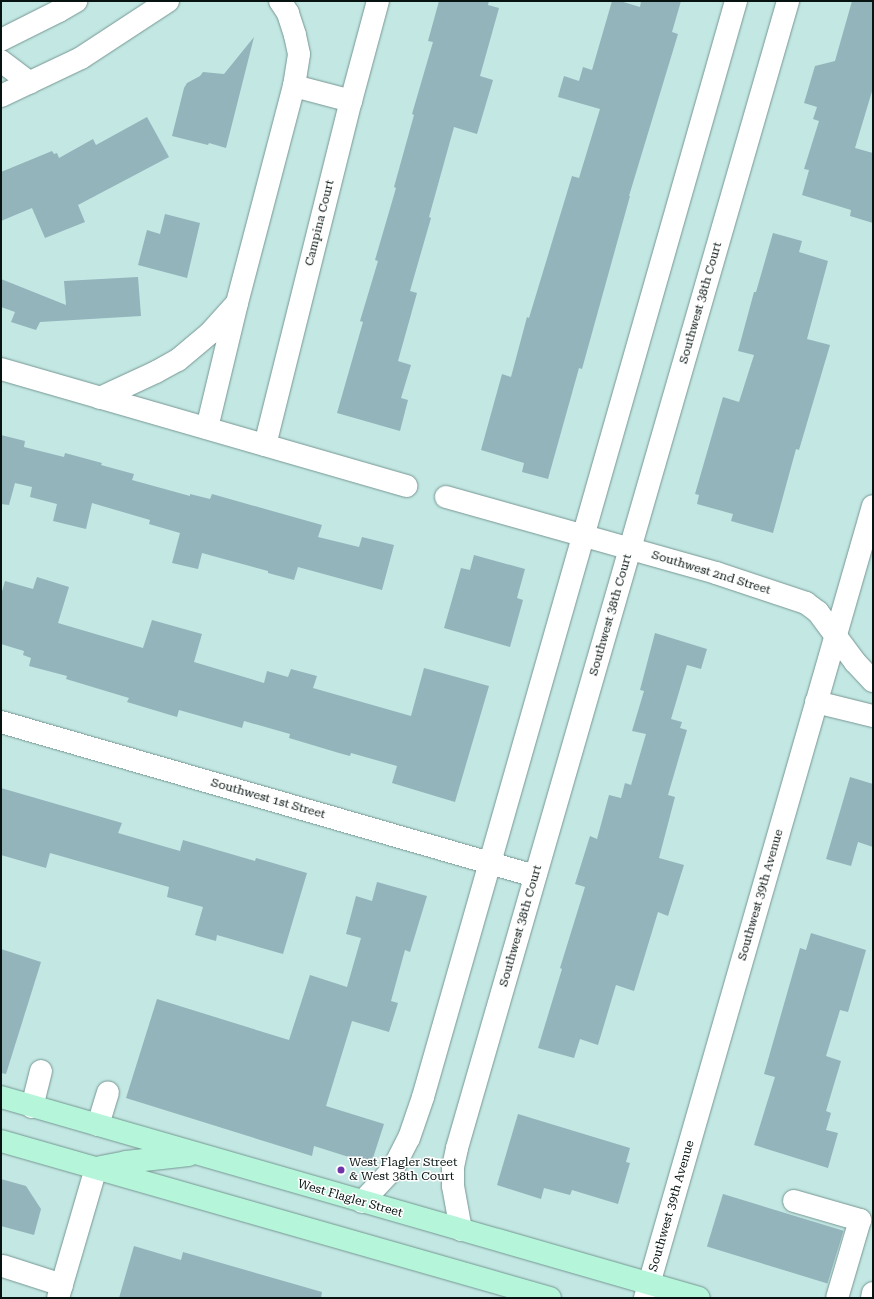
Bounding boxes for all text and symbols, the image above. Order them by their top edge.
street label: Campina Court [302,179,338,267]
street label: Southwest 38th Court [677,240,725,366]
street label: Southwest 2nd Street [650,548,772,598]
street label: Southwest 38th Court [587,552,635,678]
street label: Southwest 1st Street [209,776,327,822]
street label: Southwest 39th Avenue [735,828,787,962]
street label: Southwest 38th Court [497,863,545,989]
street label: Southwest 39th Avenue [646,1139,698,1273]
place label: West Flagler Street & West 38th Court [349,1156,457,1184]
marker: West Flagler Street & West 38th Court [336,1165,346,1175]
street label: West Flagler Street [296,1177,404,1221]

